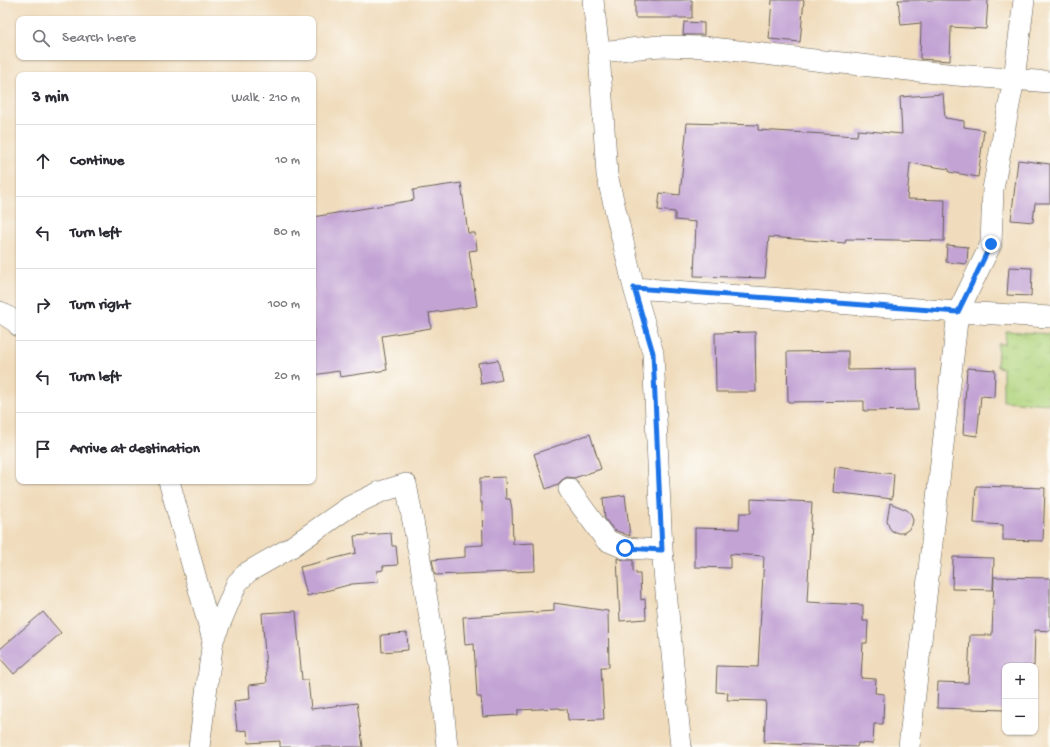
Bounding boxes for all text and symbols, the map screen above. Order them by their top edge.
search box [16,16,316,60]
icon: search [30,27,52,49]
text: Search here [62,29,136,47]
text: 3 min [32,88,69,108]
text: Walk · 210 m [232,91,300,106]
icon: ahead [32,150,54,172]
text: Continue [70,152,124,170]
text: 10 m [275,153,300,168]
icon: left [32,222,54,244]
text: Turn left [70,224,121,242]
text: 80 m [273,225,300,240]
route end [982,235,1000,253]
icon: right [32,294,54,316]
text: Turn right [70,296,130,314]
text: 100 m [268,297,300,312]
icon: left [32,366,54,388]
text: Turn left [70,368,121,386]
text: 20 m [274,369,300,384]
icon: arrive [32,438,54,460]
text: Arrive at destination [70,440,200,458]
route start [616,539,634,557]
map controls [1002,663,1038,735]
button: + [1002,663,1038,699]
button: − [1002,699,1038,735]

